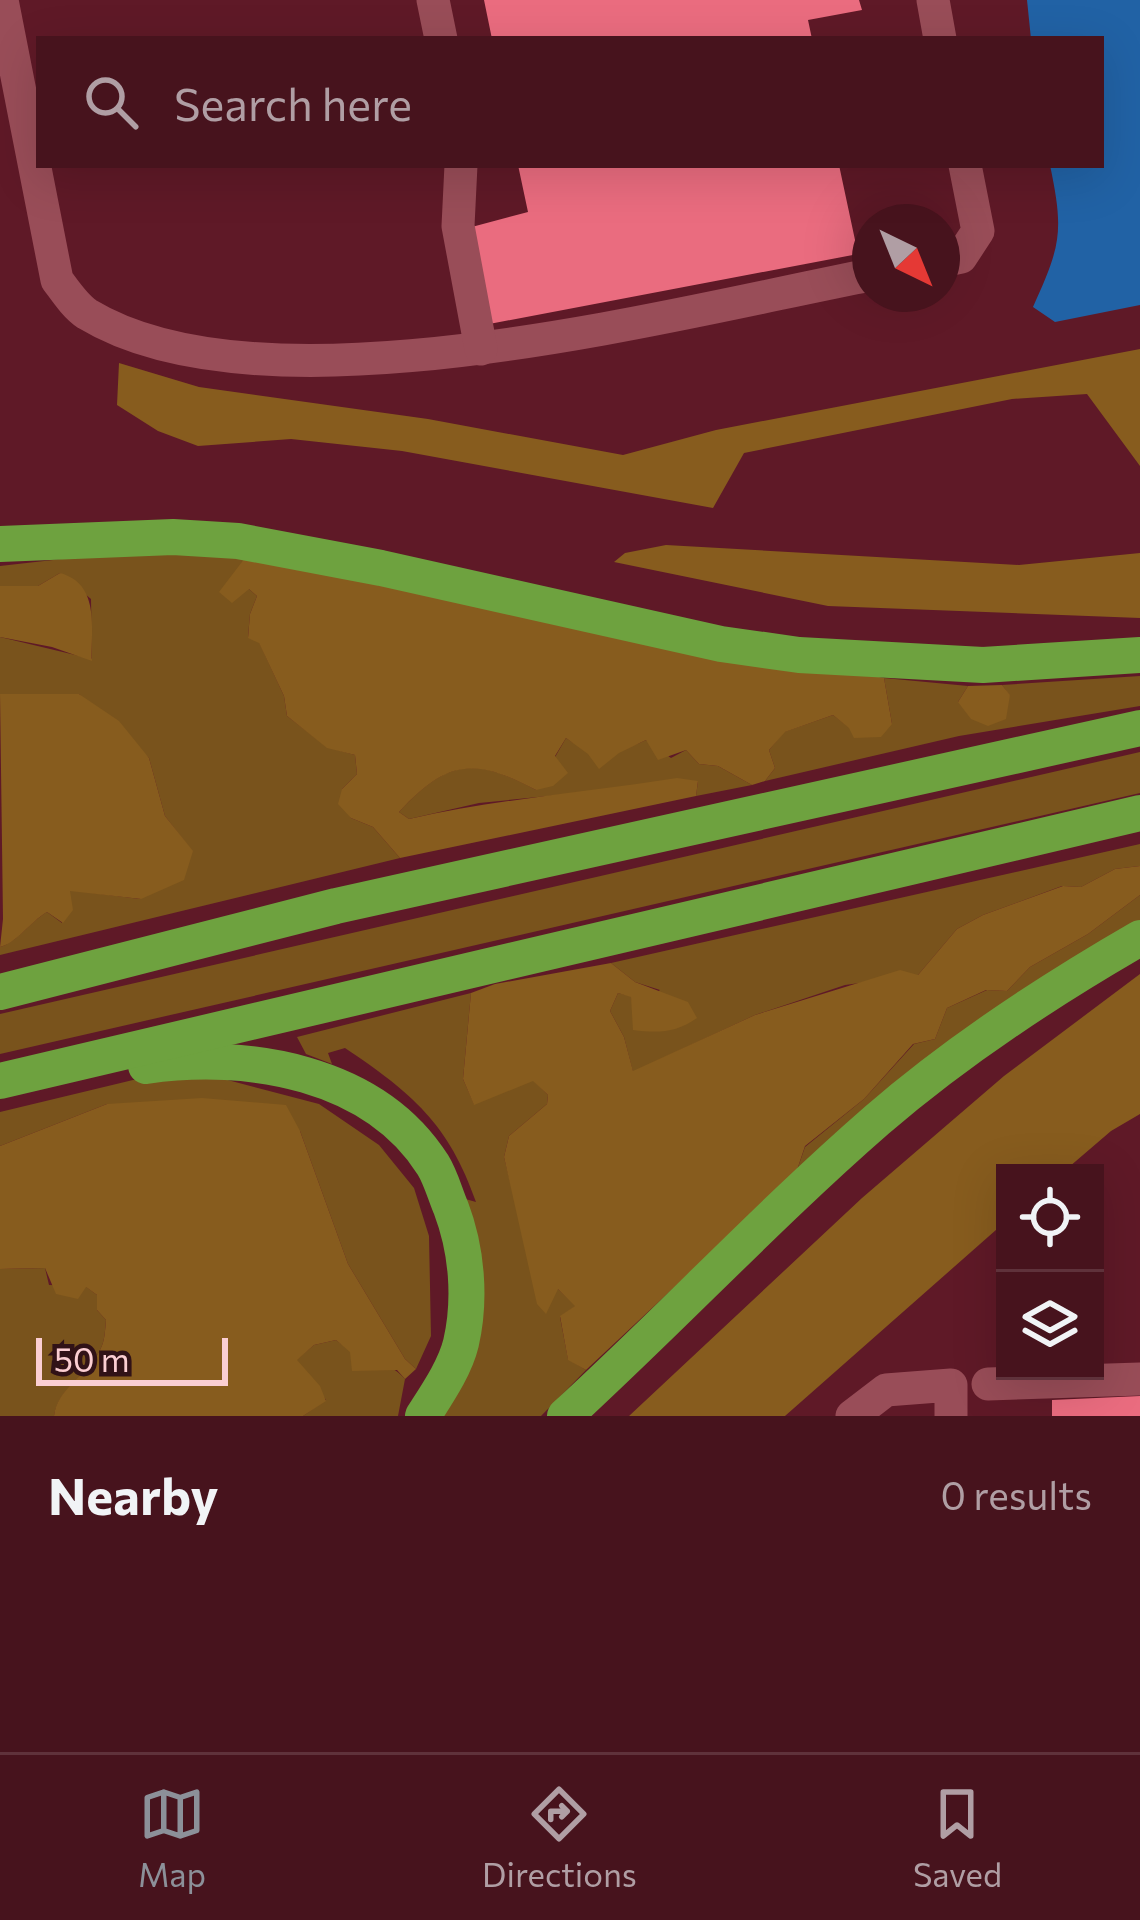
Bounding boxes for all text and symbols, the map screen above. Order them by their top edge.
search box [36,36,1104,168]
icon: search [78,69,144,135]
text: Search here [174,75,412,130]
north arrow [852,204,960,312]
map controls [996,1164,1104,1380]
button: locate [996,1164,1104,1272]
button: layers [996,1272,1104,1380]
scale bar [36,1332,228,1385]
text: 50 m [54,1338,130,1379]
text: Nearby [48,1463,218,1526]
text: 0 results [940,1470,1092,1518]
tab: Map [138,1781,206,1894]
tab: Directions [482,1781,637,1894]
tab: Saved [913,1781,1002,1894]

